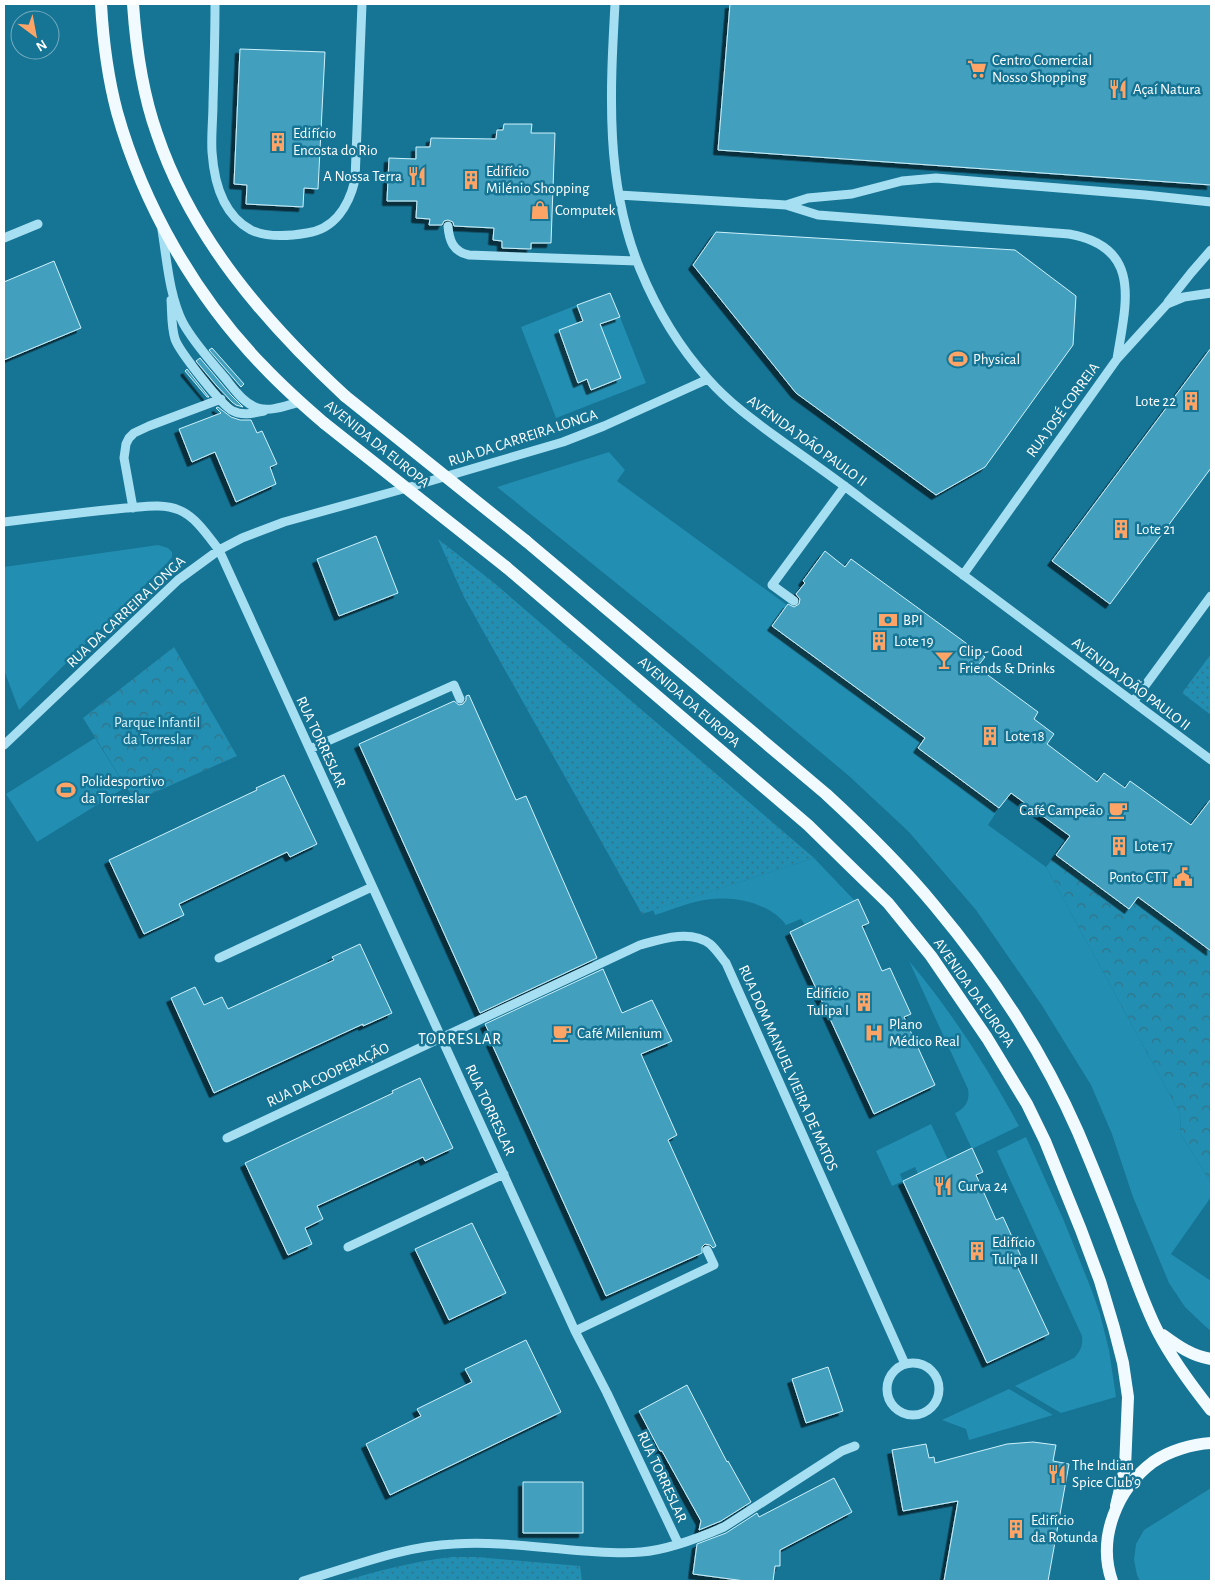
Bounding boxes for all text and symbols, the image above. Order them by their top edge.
north arrow [10,10,60,60]
text: N [34,37,49,54]
place label: Centro Comercial Nosso Shopping [992,53,1092,85]
supermarket icon: Centro Comercial Nosso Shopping [966,58,988,80]
restaurant icon: Açaí Natura [1107,78,1129,100]
place label: Açaí Natura [1133,82,1201,97]
place label: Edifício Encosta do Rio [293,126,378,158]
building icon: Edifício Encosta do Rio [267,131,289,153]
place label: Edifício Milénio Shopping [486,164,590,196]
restaurant icon: A Nossa Terra [406,165,428,187]
place label: A Nossa Terra [323,169,402,184]
building icon: Edifício Milénio Shopping [460,169,482,191]
shop icon: Computek [529,199,551,221]
place label: Computek [555,203,615,218]
sports icon: Physical [947,348,969,370]
place label: Physical [973,352,1020,367]
street label: RUA JOSÉ CORREIA [1022,358,1102,460]
building icon: Lote 22 [1180,390,1202,412]
street label: AVENIDA JOÃO PAULO II [744,392,870,489]
place label: Lote 22 [1135,394,1176,409]
street label: AVENIDA DA EUROPA [322,397,432,491]
street label: RUA DA CARREIRA LONGA [447,407,600,469]
building icon: Lote 21 [1110,518,1132,540]
place label: Lote 21 [1136,522,1175,537]
street label: RUA DA CARREIRA LONGA [64,553,188,671]
bank icon: BPI [877,609,899,631]
place label: BPI [903,613,923,628]
building icon: Lote 19 [868,630,890,652]
place label: Lote 19 [894,634,934,649]
street label: AVENIDA JOÃO PAULO II [1069,634,1193,733]
place label: Clip - Good Friends & Drinks [959,644,1055,676]
bar icon: Clip - Good Friends & Drinks [933,649,955,671]
street label: AVENIDA DA EUROPA [635,654,743,750]
street label: RUA TORRESLAR [293,694,349,790]
park label: Parque Infantil da Torreslar [114,715,200,747]
building icon: Lote 18 [979,725,1001,747]
place label: Lote 18 [1005,729,1045,744]
place label: Polidesportivo da Torreslar [81,774,165,806]
sports icon: Polidesportivo da Torreslar [55,779,77,801]
cafe icon: Café Campeão [1107,799,1129,821]
place label: Café Campeão [1019,803,1103,818]
building icon: Lote 17 [1108,835,1130,857]
place label: Lote 17 [1134,839,1173,854]
public building icon: Ponto CTT [1172,866,1194,888]
place label: Ponto CTT [1109,870,1169,885]
street label: AVENIDA DA EUROPA [931,936,1017,1051]
street label: RUA DOM MANUEL VIEIRA DE MATOS [736,963,840,1173]
place label: Edifício Tulipa I [806,986,849,1018]
building icon: Edifício Tulipa I [853,991,875,1013]
place label: Plano Médico Real [889,1017,960,1049]
cafe icon: Café Milenium [551,1022,573,1044]
hospital icon: Plano Médico Real [863,1022,885,1044]
place label: Café Milenium [577,1026,662,1041]
district label: TORRESLAR [418,1031,502,1047]
street label: RUA DA COOPERAÇÃO [264,1039,392,1110]
street label: RUA TORRESLAR [462,1062,518,1158]
restaurant icon: Curva 24 [932,1175,954,1197]
place label: Curva 24 [958,1179,1008,1194]
place label: Edifício Tulipa II [992,1235,1038,1267]
building icon: Edifício Tulipa II [966,1240,988,1262]
street label: RUA TORRESLAR [634,1429,690,1525]
place label: The Indian Spice Club’9 [1072,1458,1141,1490]
restaurant icon: The Indian Spice Club’9 [1046,1463,1068,1485]
place label: Edifício da Rotunda [1031,1513,1098,1545]
building icon: Edifício da Rotunda [1005,1518,1027,1540]

